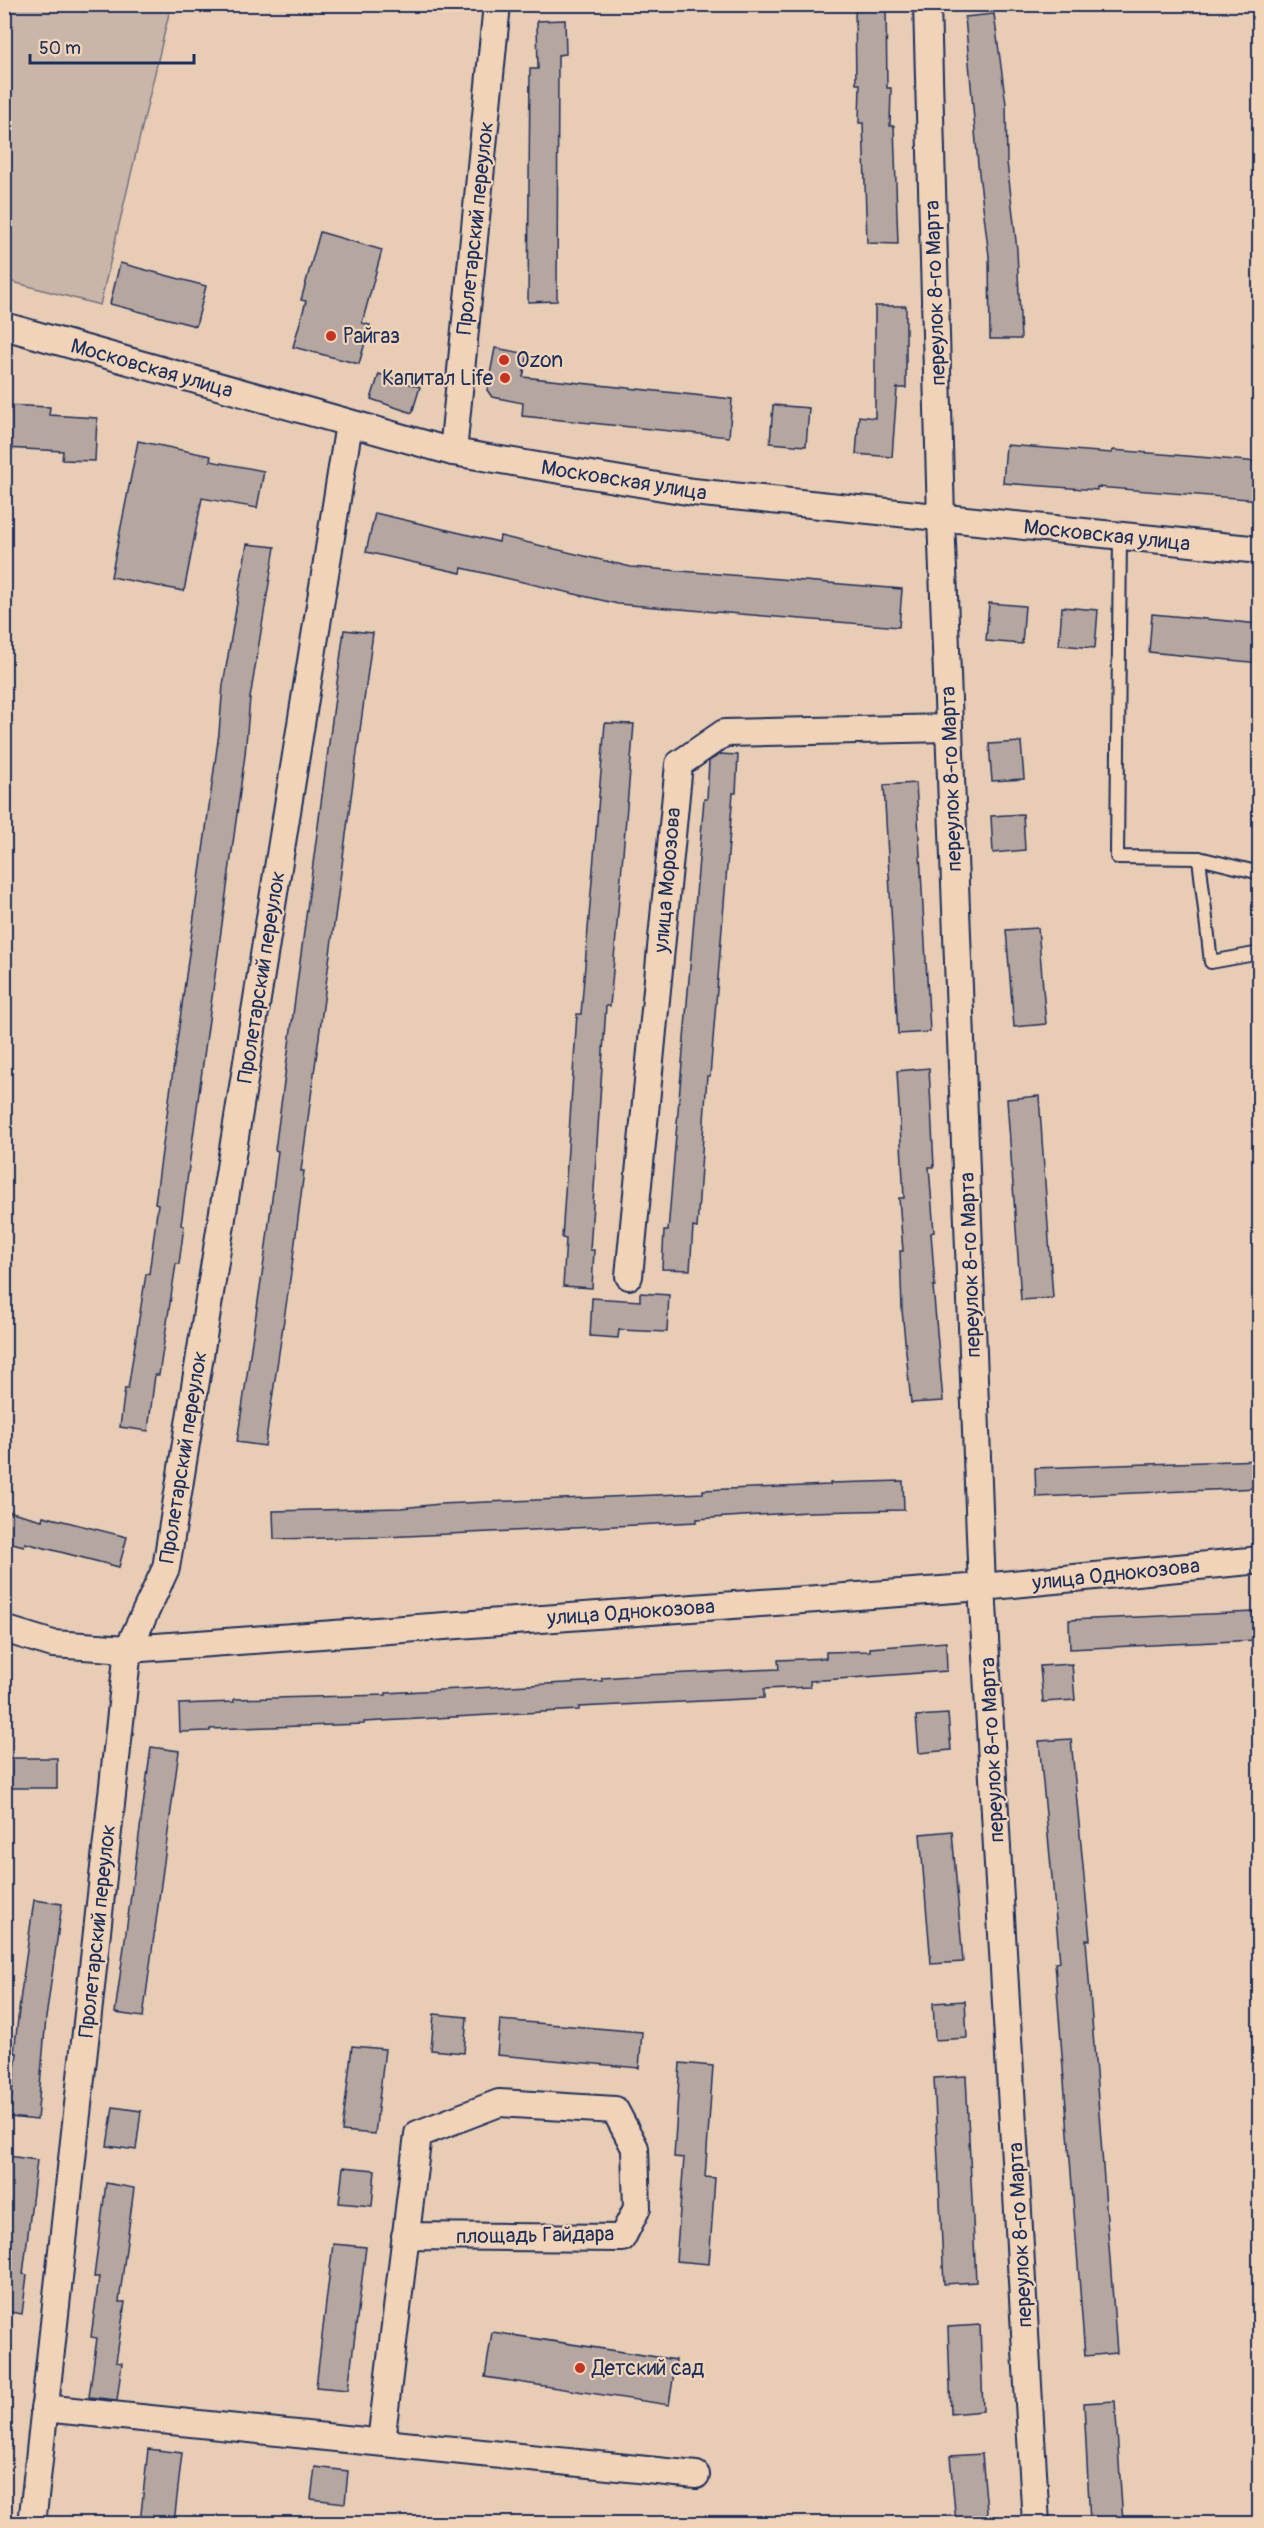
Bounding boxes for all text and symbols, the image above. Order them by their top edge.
scale bar [30,27,194,65]
text: 50 m [39,37,81,60]
street label: Пролетарский переулок [451,120,500,336]
street label: переулок 8-го Марта [919,200,952,386]
place label: Райгаз [343,323,400,350]
marker: Райгаз [324,329,338,343]
street label: Московская улица [68,332,236,405]
place label: Ozon [516,347,563,374]
marker: Ozon [497,353,511,367]
place label: Капитал Life [382,365,494,392]
marker: Капитал Life [498,371,512,385]
street label: Московская улица [539,454,709,507]
street label: Московская улица [1022,513,1192,558]
street label: переулок 8-го Марта [935,686,968,872]
street label: улица Морозова [648,806,687,955]
street label: Пролетарский переулок [231,869,292,1085]
street label: переулок 8-го Марта [954,1172,987,1358]
street label: Пролетарский переулок [153,1349,214,1565]
street label: улица Однокозова [1030,1552,1201,1597]
street label: улица Однокозова [545,1593,716,1632]
street label: переулок 8-го Марта [974,1657,1011,1843]
street label: Пролетарский переулок [73,1823,122,2039]
street label: переулок 8-го Марта [1002,2142,1039,2328]
street label: площадь Гайдара [456,2221,614,2250]
place label: Детский сад [591,2355,704,2382]
marker: Детский сад [573,2361,587,2375]

